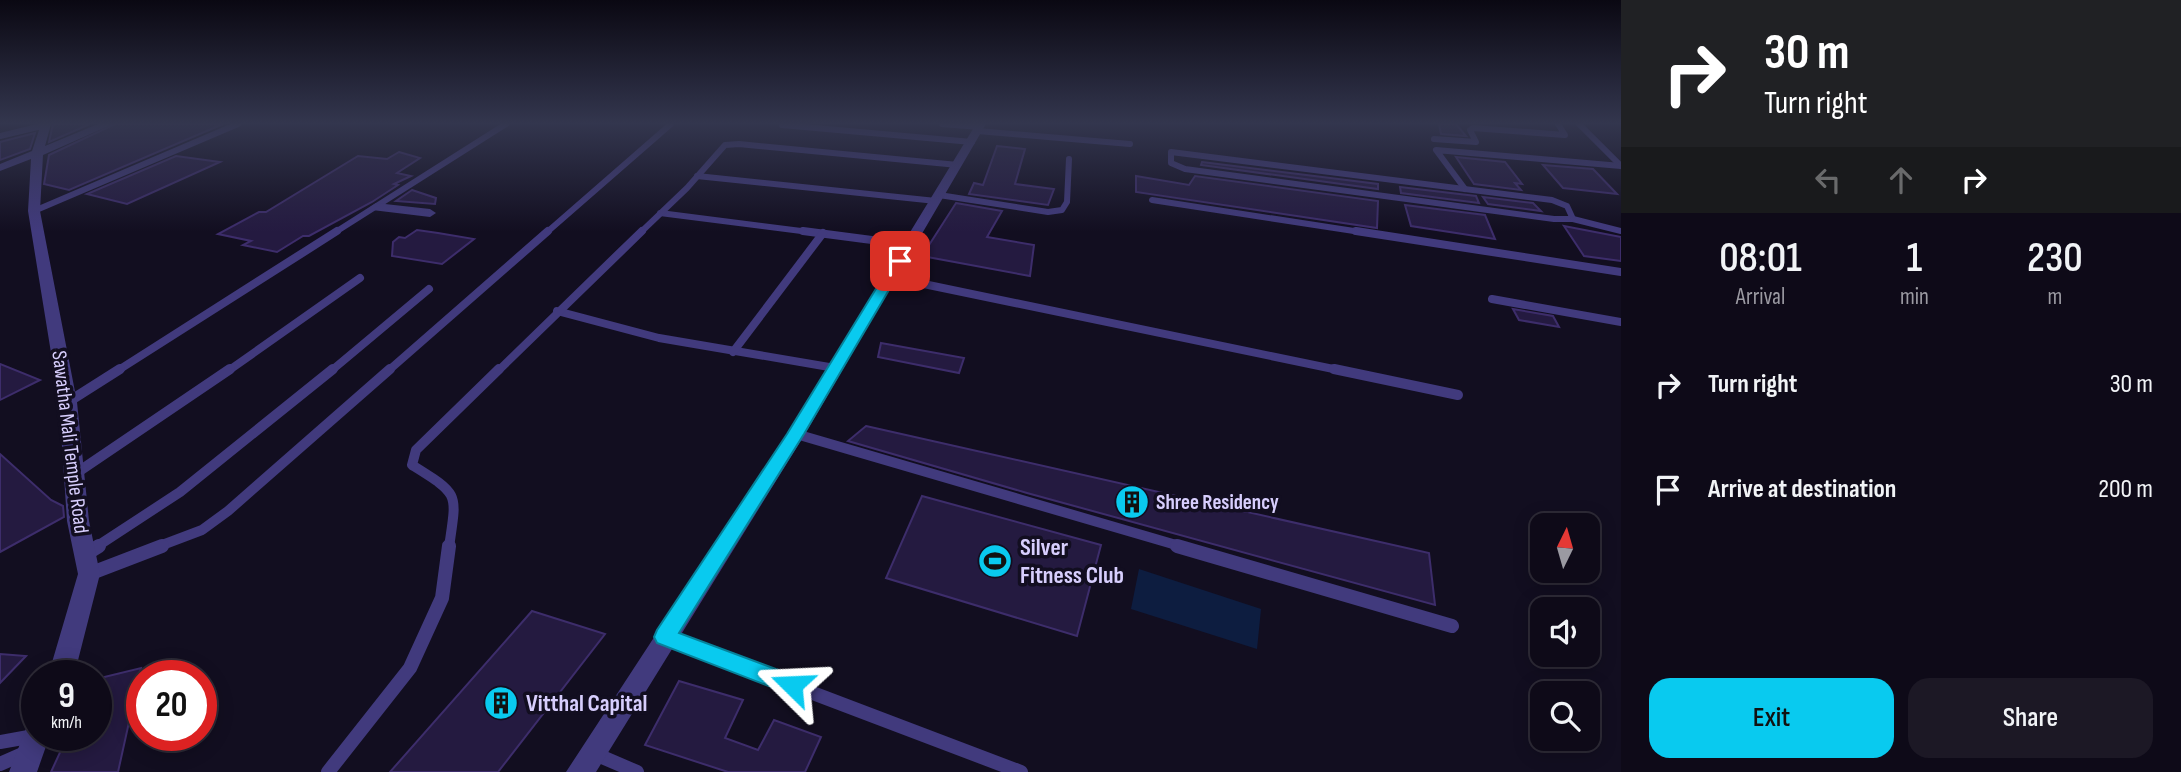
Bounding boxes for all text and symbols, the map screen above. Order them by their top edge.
text: 30 m [1764,24,1849,83]
icon: right [1649,28,1740,119]
text: Turn right [1764,84,1868,123]
icon: left [1809,161,1847,199]
icon: ahead [1882,161,1920,199]
icon: right [1955,161,1993,199]
pin [870,231,930,291]
text: 08:01 [1719,233,1802,284]
text: 1 [1907,233,1922,284]
text: 230 [2027,233,2083,284]
icon: arrive [881,242,919,280]
text: Arrival [1736,283,1785,311]
text: min [1900,283,1929,311]
text: m [2048,283,2062,311]
street label: Sawatha Mali Temple Road [46,349,94,535]
icon: right [1649,366,1687,404]
text: Turn right [1708,369,1797,400]
text: 30 m [2110,369,2153,400]
icon: arrive [1649,471,1687,509]
text: Arrive at destination [1708,474,1896,505]
text: 200 m [2098,474,2153,505]
building icon: Shree Residency [1113,483,1151,521]
place label: Shree Residency [1156,490,1279,515]
north arrow [1530,513,1600,583]
map controls [1530,513,1600,751]
place label: Silver Fitness Club [1020,533,1124,590]
sports icon: Silver Fitness Club [976,542,1014,580]
button: sound [1530,597,1600,667]
position arrow [755,648,829,722]
speed limit sign: 20 [126,660,217,751]
text: 9 [58,675,75,718]
button: Exit [1649,678,1894,758]
button: Share [1908,678,2153,758]
button: search [1530,681,1600,751]
building icon: Vitthal Capital [482,684,520,722]
place label: Vitthal Capital [526,689,647,718]
text: km/h [51,712,82,733]

